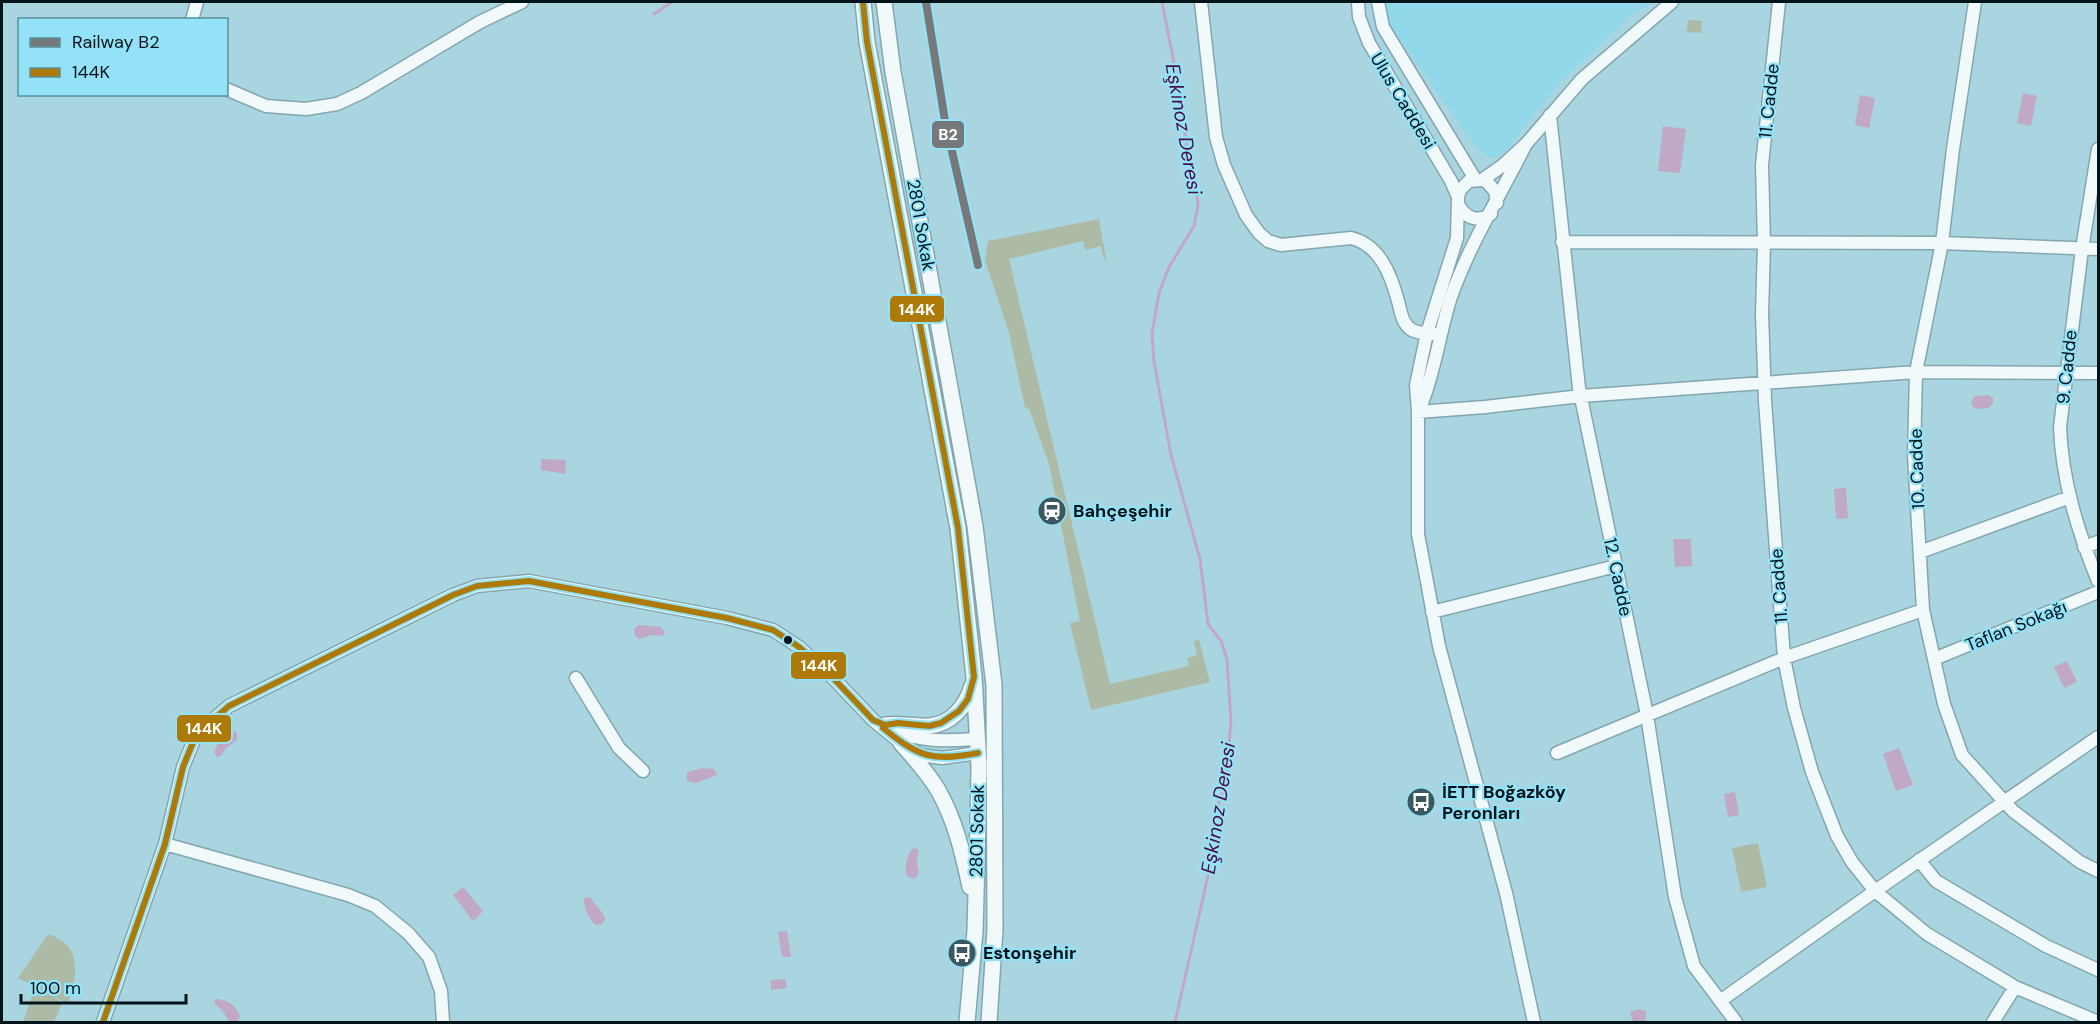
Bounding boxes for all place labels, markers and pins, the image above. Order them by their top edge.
station icon: Bahçeşehir [1036,495,1068,527]
place label: Bahçeşehir [1073,499,1172,523]
unlabelled marker [782,634,794,646]
place label: İETT Boğazköy Peronları [1442,780,1566,825]
bus stop icon: İETT Boğazköy Peronları [1405,786,1437,818]
bus stop icon: Estonşehir [946,937,978,969]
place label: Estonşehir [983,941,1076,965]

